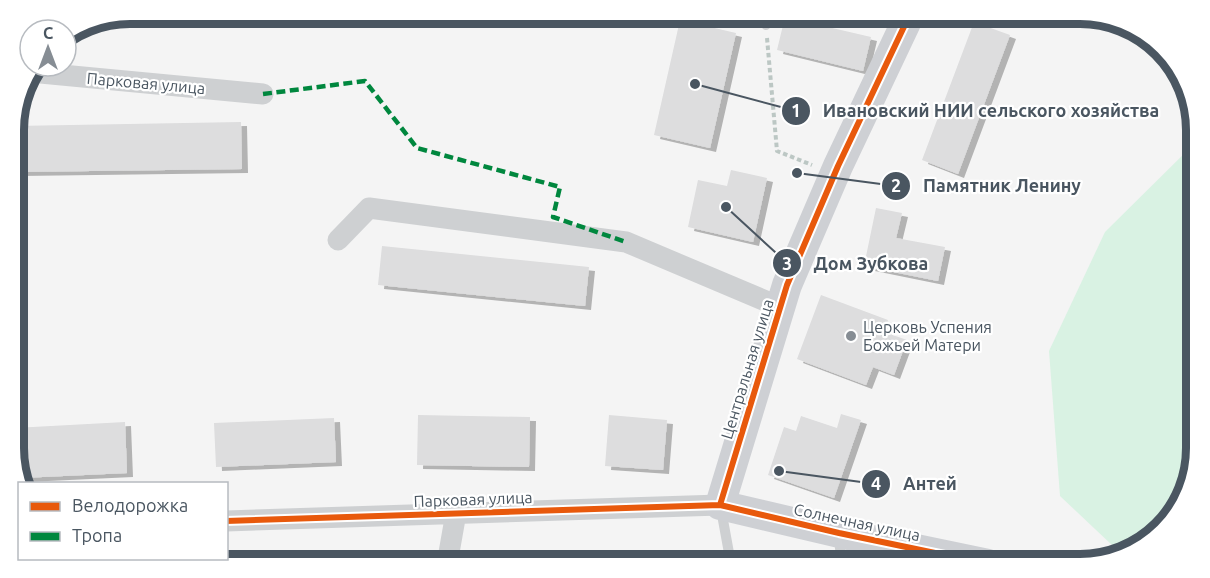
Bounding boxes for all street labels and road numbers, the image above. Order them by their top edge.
street label: Парковая улица [86,69,206,97]
street label: Центральная улица [717,297,777,441]
street label: Парковая улица [413,488,533,510]
street label: Солнечная улица [792,500,922,544]

